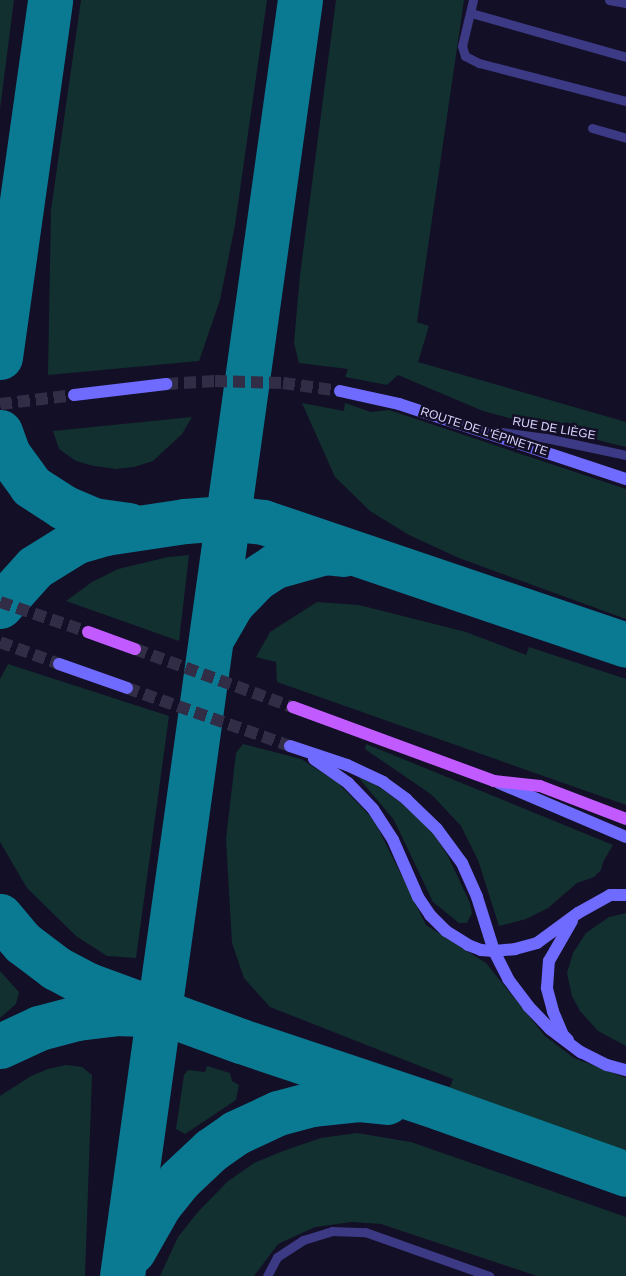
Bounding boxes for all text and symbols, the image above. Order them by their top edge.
street label: ROUTE DE L'ÉPINETTE [419,405,549,459]
street label: RUE DE LIÈGE [511,415,597,443]

